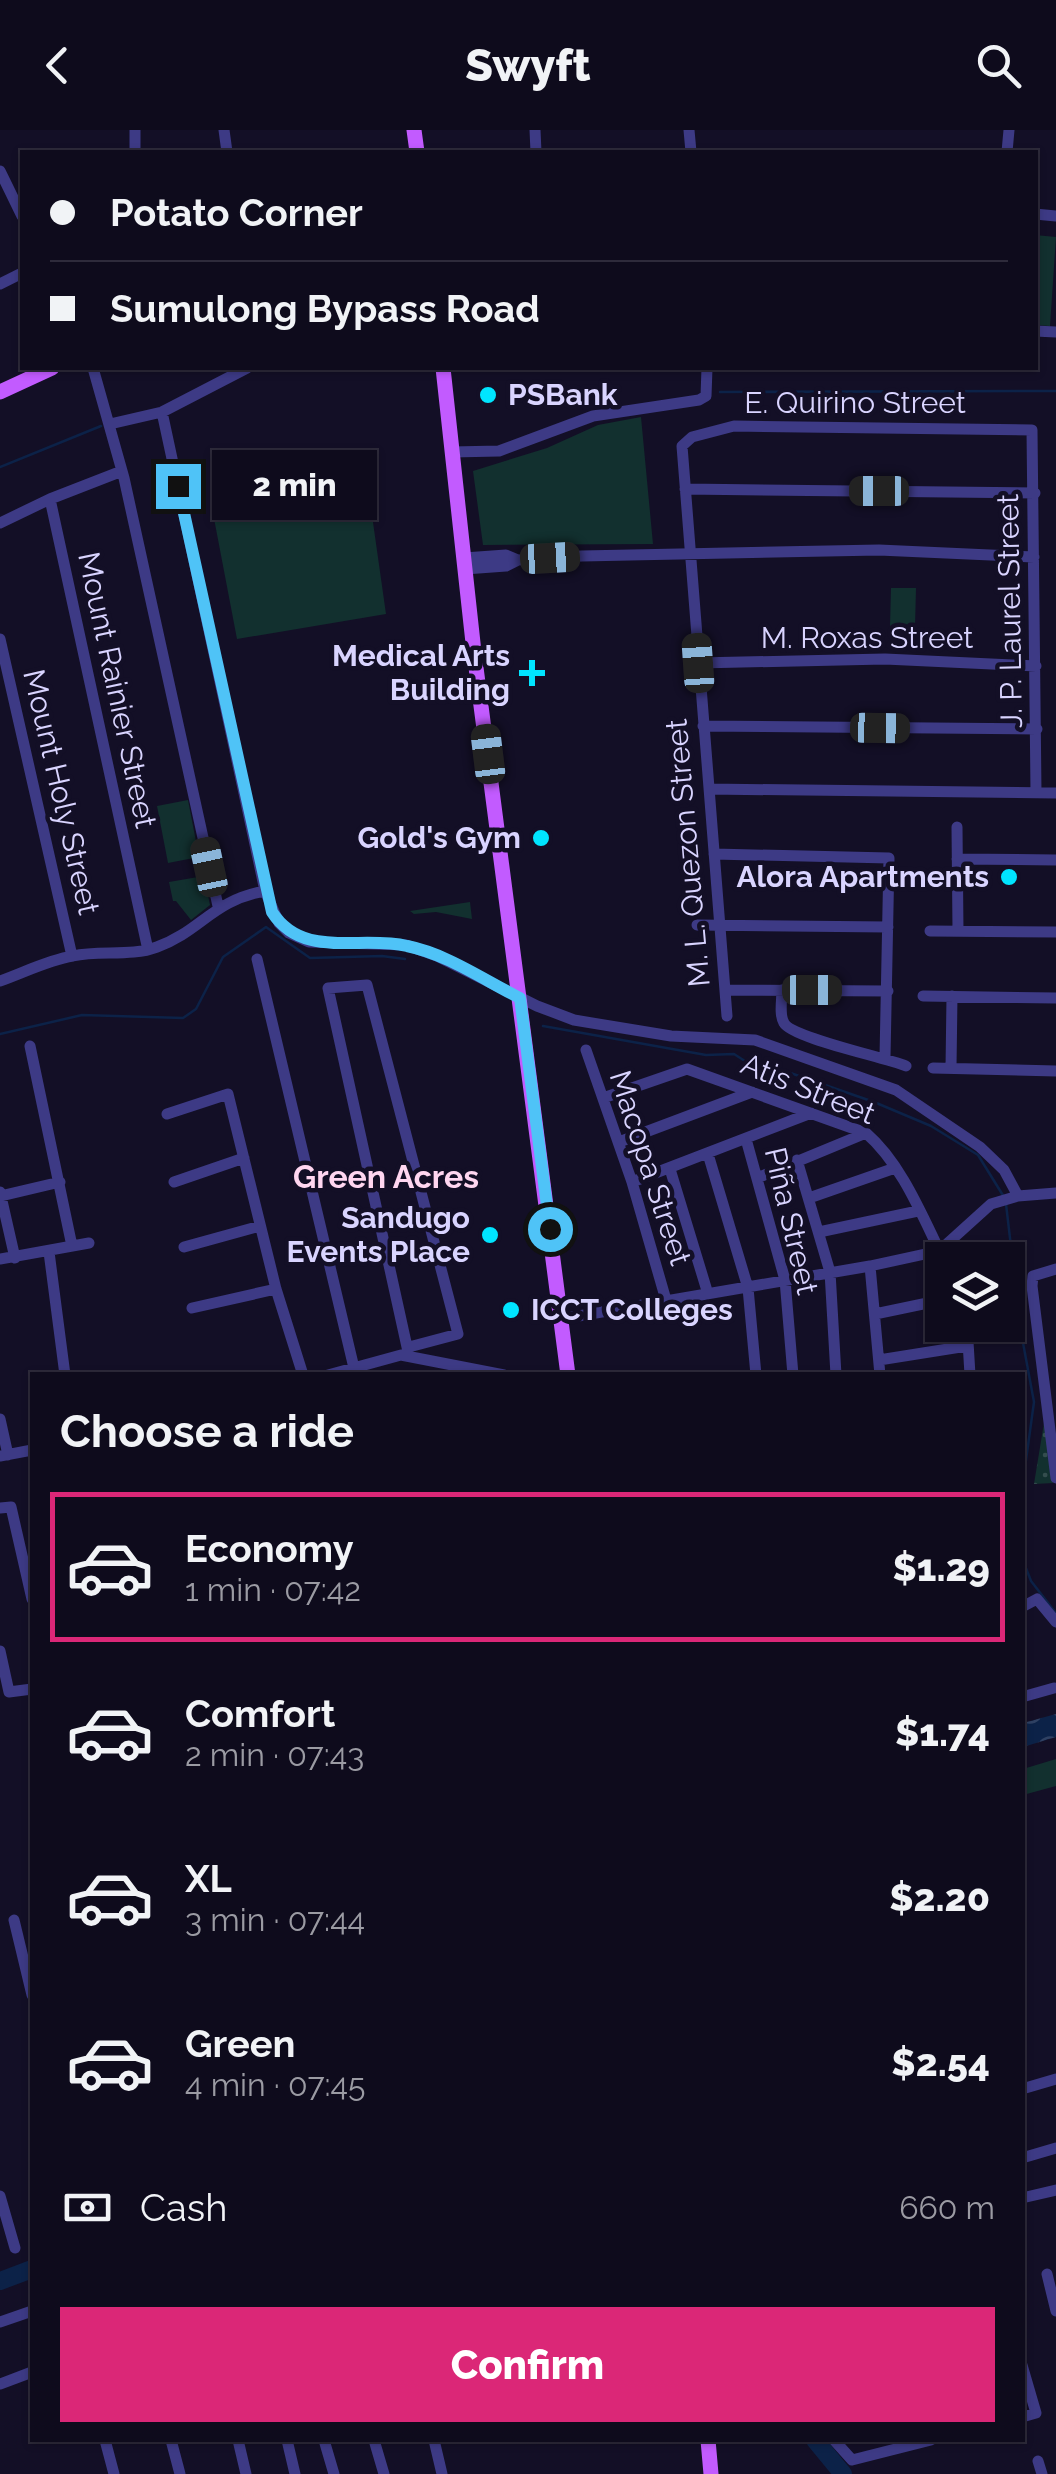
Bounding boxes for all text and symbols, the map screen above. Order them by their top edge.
icon: back [30,38,85,93]
icon: search [971,38,1026,93]
text: Swyft [465,39,591,92]
text: Potato Corner [110,190,363,235]
text: Sumulong Bypass Road [110,286,540,331]
place label: PSBank [508,377,618,412]
marker: PSBank [477,384,499,406]
street label: E. Quirino Street [744,385,966,420]
callout: 2 min [213,451,378,521]
route end [156,464,201,509]
text: 2 min [252,466,337,503]
car [849,476,909,506]
street label: J. P. Laurel Street [990,494,1029,728]
car [519,541,581,575]
street label: Mount Rainier Street [71,549,164,831]
street label: M. Roxas Street [761,620,973,655]
car [681,632,715,694]
place label: Medical Arts Building [332,638,510,707]
marker: Medical Arts Building [519,660,545,686]
street label: Mount Holy Street [16,666,107,918]
car [850,712,910,744]
street label: M. L. Quezon Street [658,718,717,988]
car [469,722,507,786]
place label: Gold's Gym [358,820,521,855]
marker: Gold's Gym [530,827,552,849]
car [188,835,230,899]
place label: Alora Apartments [736,859,989,894]
marker: Alora Apartments [998,866,1020,888]
car [782,975,842,1005]
street label: Atis Street [736,1046,880,1131]
street label: Macopa Street [603,1066,698,1269]
street label: Piña Street [758,1144,825,1298]
district label: Green Acres [293,1158,479,1195]
place label: Sandugo Events Place [287,1200,470,1269]
route start [528,1207,573,1252]
marker: Sandugo Events Place [479,1224,501,1246]
map controls [925,1242,1025,1342]
button: layers [925,1242,1025,1342]
place label: ICCT Colleges [531,1292,733,1327]
marker: ICCT Colleges [500,1299,522,1321]
text: Choose a ride [60,1405,354,1458]
icon: car [65,1522,155,1612]
text: Economy [185,1526,354,1571]
text: $1.29 [892,1545,990,1590]
text: 1 min · 07:42 [185,1571,361,1608]
icon: car [65,1687,155,1777]
text: Comfort [185,1691,335,1736]
text: $1.74 [895,1710,990,1755]
text: 2 min · 07:43 [185,1736,364,1773]
icon: car [65,1852,155,1942]
text: XL [185,1856,232,1901]
text: $2.20 [889,1875,990,1920]
text: 3 min · 07:44 [185,1901,365,1938]
icon: car [65,2017,155,2107]
text: Green [185,2021,295,2066]
text: $2.54 [891,2040,990,2085]
text: 4 min · 07:45 [185,2066,365,2103]
icon: cash [60,2180,115,2235]
text: Cash [140,2185,227,2230]
text: 660 m [899,2189,995,2226]
button: Confirm [60,2307,995,2422]

